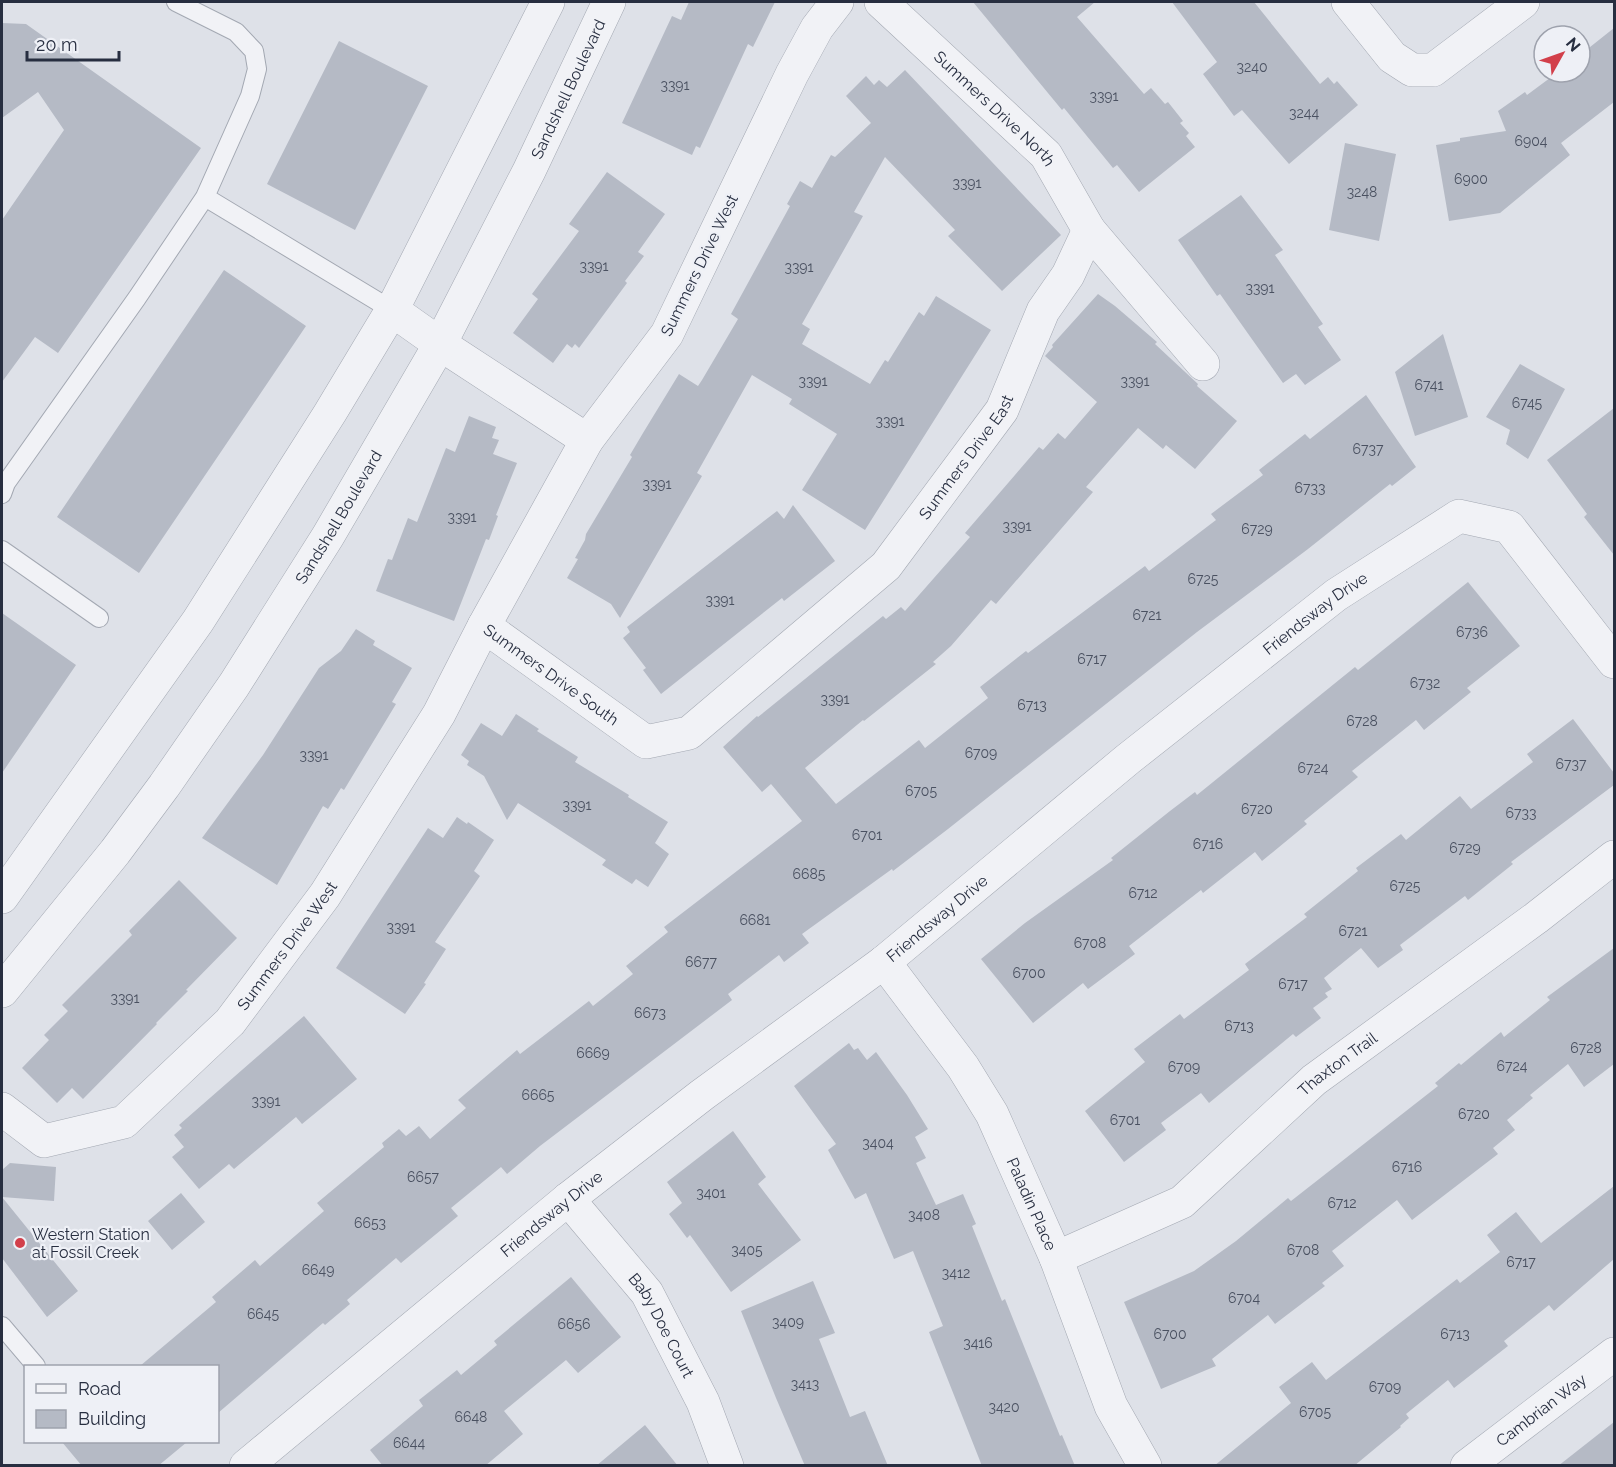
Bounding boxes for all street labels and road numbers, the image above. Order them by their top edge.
street label: Sandshell Boulevard [527,16,609,162]
street label: Summers Drive North [930,47,1059,169]
street label: Summers Drive West [657,191,742,339]
street label: Summers Drive East [915,391,1018,523]
street label: Sandshell Boulevard [291,447,386,587]
street label: Friendsway Drive [1259,568,1371,659]
street label: Summers Drive South [480,620,622,729]
street label: Friendsway Drive [883,871,992,966]
street label: Summers Drive West [233,877,341,1014]
street label: Thaxton Trail [1294,1028,1381,1100]
street label: Paladin Place [1003,1155,1060,1254]
street label: Friendsway Drive [497,1167,606,1261]
street label: Baby Doe Court [624,1269,698,1381]
street label: Cambrian Way [1493,1370,1590,1450]

